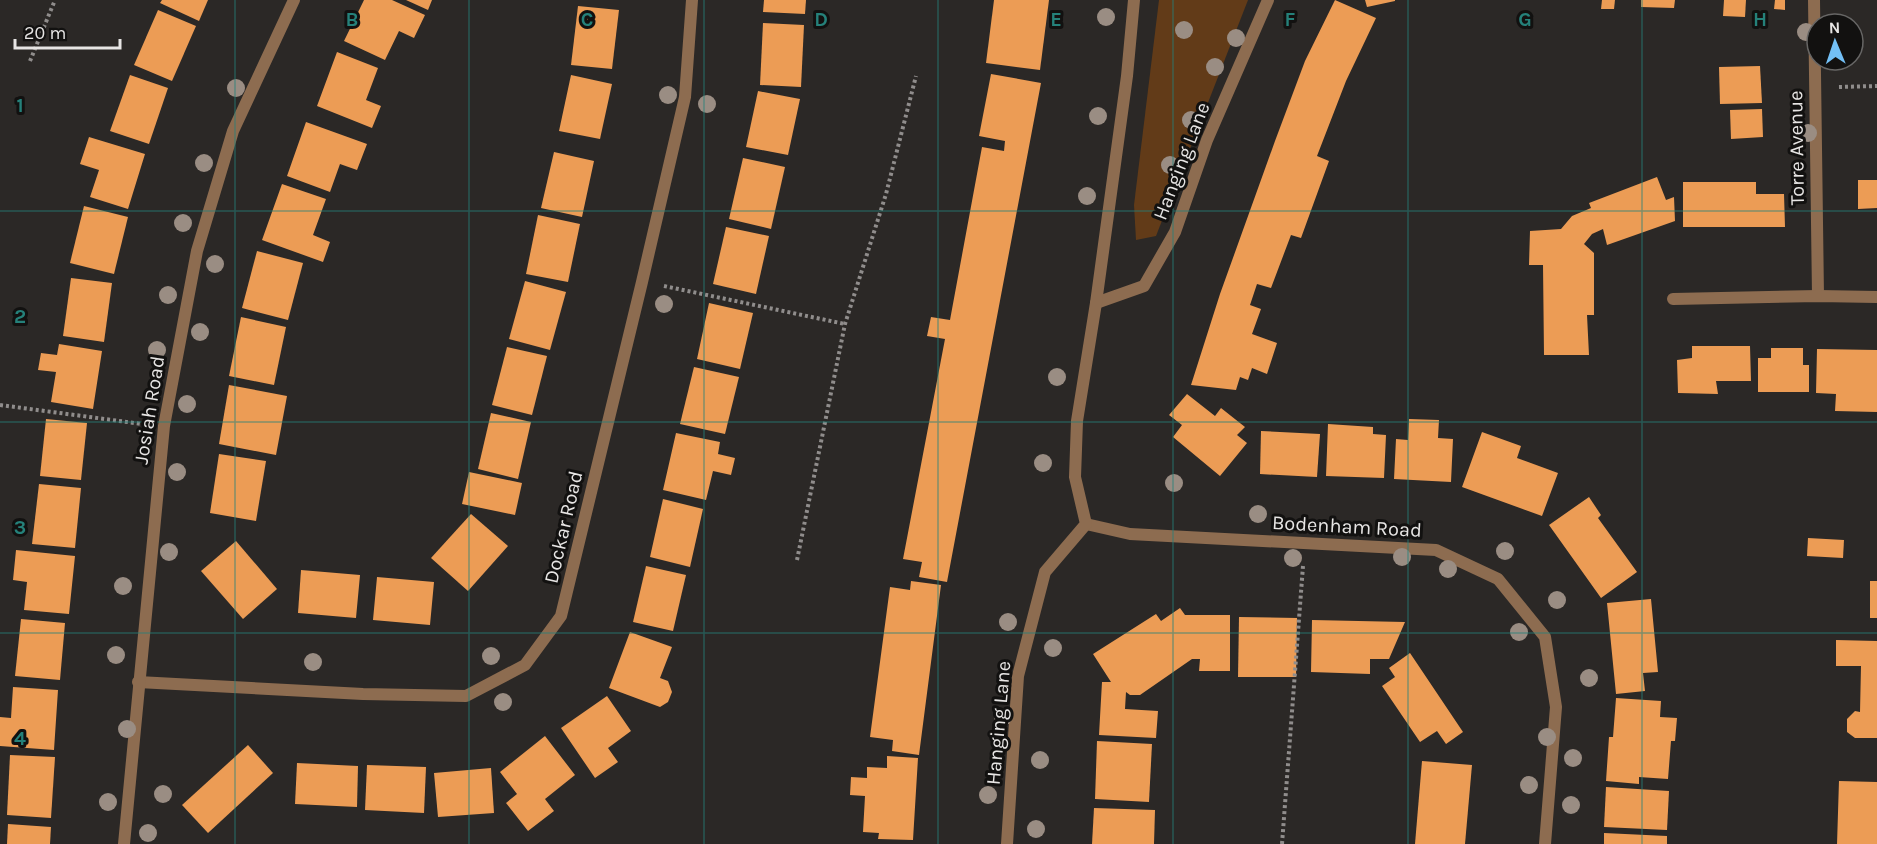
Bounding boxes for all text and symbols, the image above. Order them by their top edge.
text: B [346,8,358,31]
text: C [581,8,593,31]
text: D [814,8,828,31]
text: E [1050,8,1062,31]
text: F [1285,8,1296,31]
text: G [1518,8,1532,31]
text: H [1753,8,1767,31]
scale bar [15,12,120,50]
north arrow [1805,12,1865,72]
text: N [1828,18,1841,37]
text: 20 m [24,22,66,44]
street label: Torre Avenue [1784,90,1809,206]
text: 1 [16,94,24,117]
street label: Hanging Lane [1148,99,1215,223]
text: 2 [14,305,26,328]
street label: Josiah Road [130,354,169,466]
street label: Dockar Road [539,469,588,586]
street label: Bodenham Road [1271,511,1423,542]
text: 3 [14,516,26,539]
street label: Hanging Lane [982,660,1015,786]
text: 4 [14,727,26,750]

